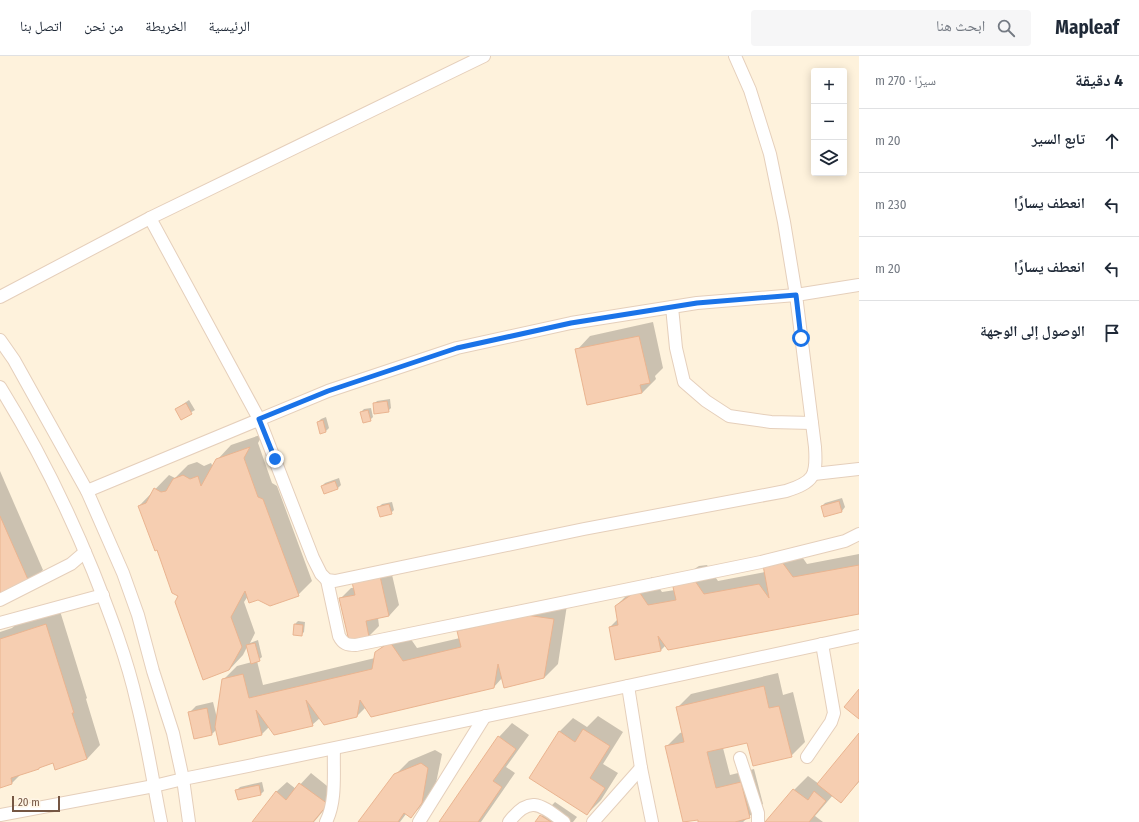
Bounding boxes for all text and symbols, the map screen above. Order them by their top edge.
search box [751,10,1031,46]
text: Mapleaf [1055,16,1119,39]
text: ابحث هنا [936,17,985,35]
icon: search [995,17,1017,39]
text: اتصل بنا [20,18,62,35]
text: من نحن [84,18,123,35]
text: الخريطة [145,18,187,35]
text: الرئيسية [209,18,250,35]
map controls [811,68,847,176]
button: + [811,68,847,104]
text: 4 دقيقة [1075,70,1123,91]
text: سيرًا · 270 m [875,73,936,88]
button: − [811,104,847,140]
text: تابع السير [1032,130,1085,148]
icon: ahead [1101,130,1123,152]
text: 20 m [875,133,901,148]
button: layers [811,140,847,176]
text: انعطف يسارًا [1014,194,1085,212]
icon: left [1101,194,1123,216]
text: 230 m [875,197,906,212]
text: انعطف يسارًا [1014,258,1085,276]
icon: left [1101,258,1123,280]
text: 20 m [875,261,901,276]
text: الوصول إلى الوجهة [980,322,1085,340]
icon: arrive [1101,322,1123,344]
route start [792,329,810,347]
route end [266,450,284,468]
scale bar [12,794,60,813]
text: 20 m [18,796,40,809]

